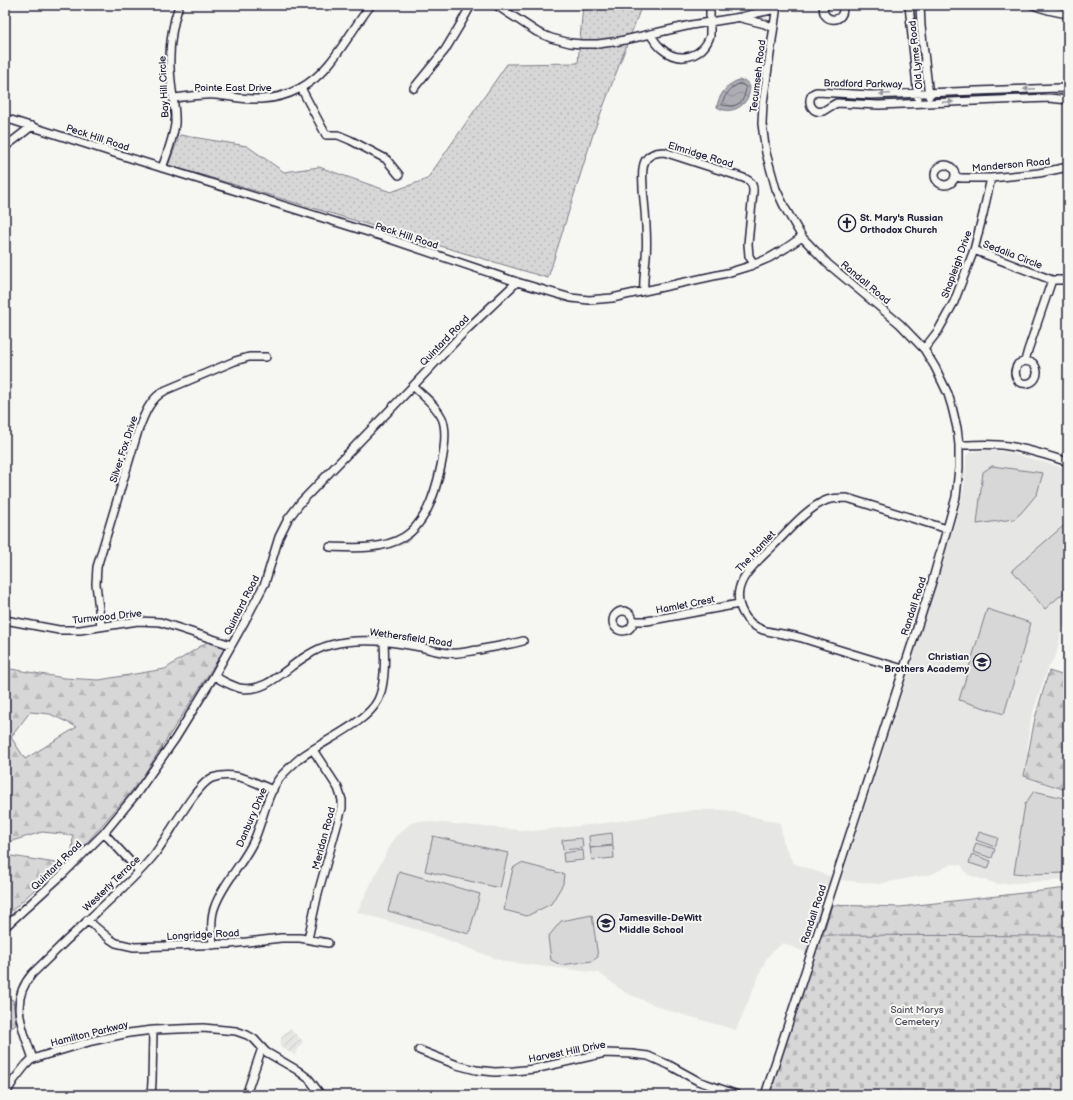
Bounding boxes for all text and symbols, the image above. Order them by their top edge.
street label: Old Lyme Road [906,20,926,90]
street label: Tecumseh Road [748,39,768,113]
street label: Bay Hill Circle [156,56,172,118]
street label: Bradford Parkway [824,77,903,91]
street label: Pointe East Drive [194,82,272,94]
one-way arrow [1023,86,1035,93]
one-way arrow [879,91,891,98]
one-way arrow [942,99,955,105]
street label: Peck Hill Road [65,122,131,154]
street label: Elmridge Road [667,139,735,171]
street label: Manderson Road [972,156,1051,174]
place label: St. Mary's Russian Orthodox Church [860,212,943,236]
church icon: St. Mary's Russian Orthodox Church [837,213,857,233]
street label: Peck Hill Road [374,220,440,252]
street label: Shapleigh Drive [939,229,975,300]
street label: Sedalia Circle [981,238,1044,272]
street label: Randall Road [838,259,893,307]
street label: Quintard Road [418,313,472,369]
street label: Silver Fox Drive [108,414,140,484]
street label: The Hamlet [734,528,778,575]
street label: Quintard Road [222,573,262,637]
street label: Randall Road [899,575,929,637]
street label: Hamlet Crest [655,593,716,617]
street label: Turnwood Drive [72,607,143,627]
street label: Wethersfield Road [369,626,453,650]
place label: Christian Brothers Academy [884,651,969,675]
school or university icon: Christian Brothers Academy [972,652,992,672]
street label: Danbury Drive [234,786,270,849]
street label: Meridan Road [310,805,338,871]
street label: Quintard Road [29,838,85,893]
street label: Westerly Terrace [81,853,143,914]
street label: Randall Road [799,883,829,945]
place label: Jamesville-DeWitt Middle School [619,912,702,936]
school or university icon: Jamesville-DeWitt Middle School [596,913,616,933]
street label: Longridge Road [166,927,240,943]
park label: Saint Marys Cemetery [890,1004,944,1028]
street label: Hamilton Parkway [49,1018,130,1049]
street label: Harvest Hill Drive [528,1039,607,1065]

